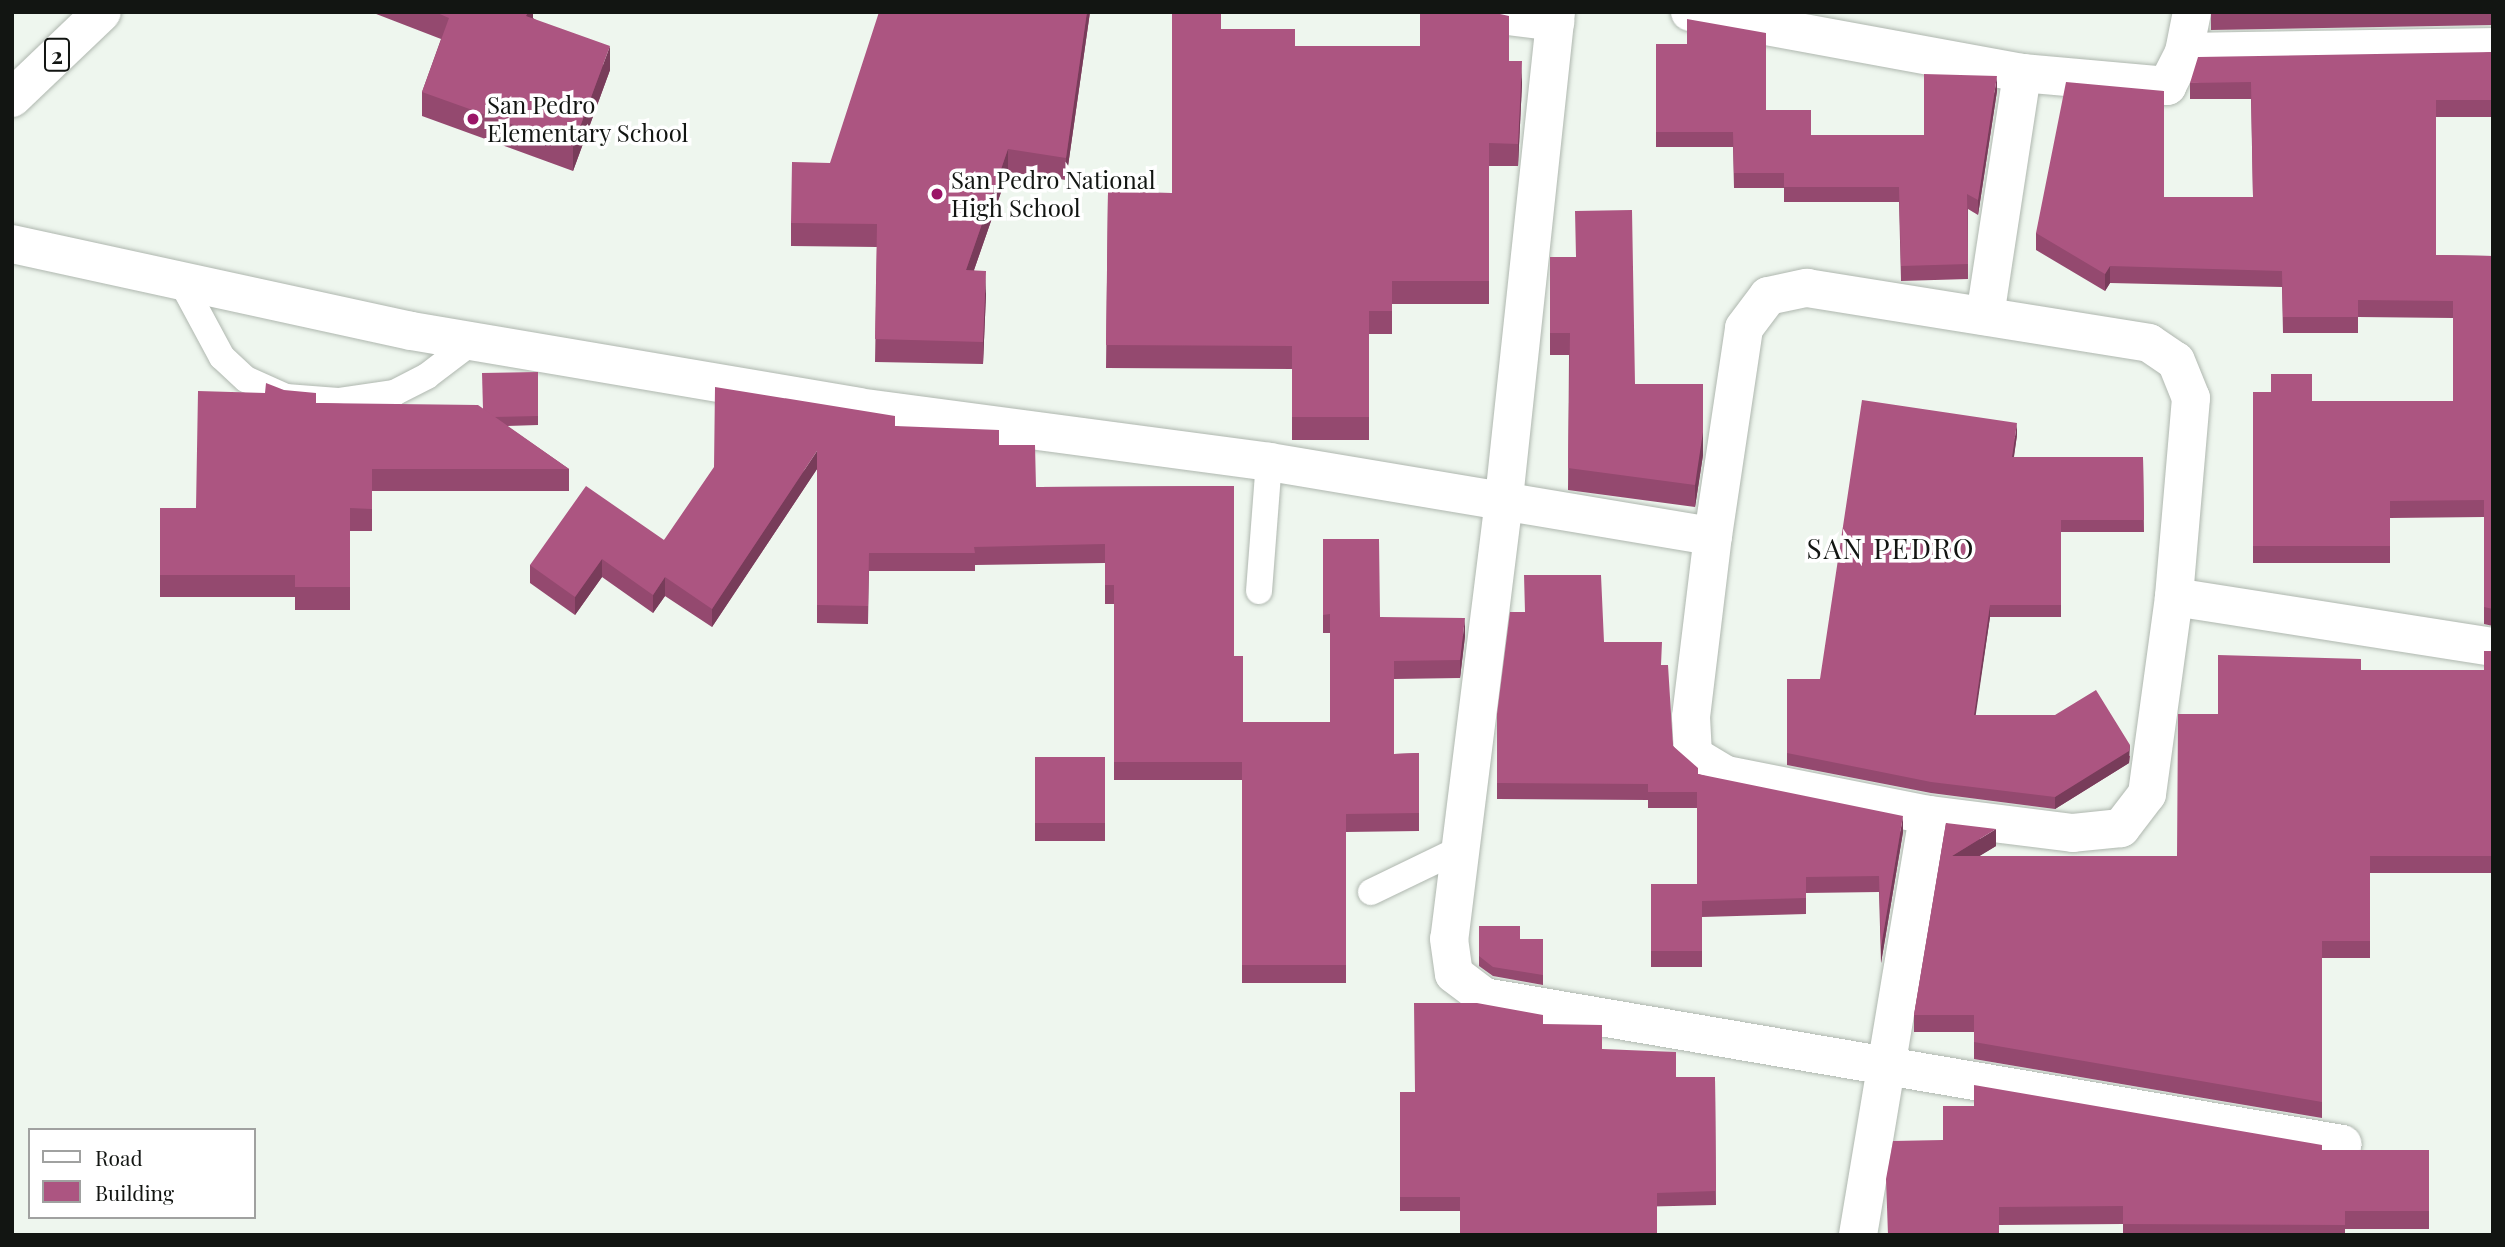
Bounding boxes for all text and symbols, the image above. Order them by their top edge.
road number: 2 [43,36,71,74]
place label: San Pedro Elementary School [487,91,689,147]
marker: San Pedro Elementary School [465,111,481,127]
place label: San Pedro National High School [951,166,1156,222]
marker: San Pedro National High School [929,186,945,202]
district label: SAN PEDRO [1808,531,1974,565]
legend [28,1128,256,1219]
text: Road [95,1143,143,1171]
text: Building [95,1178,174,1206]

